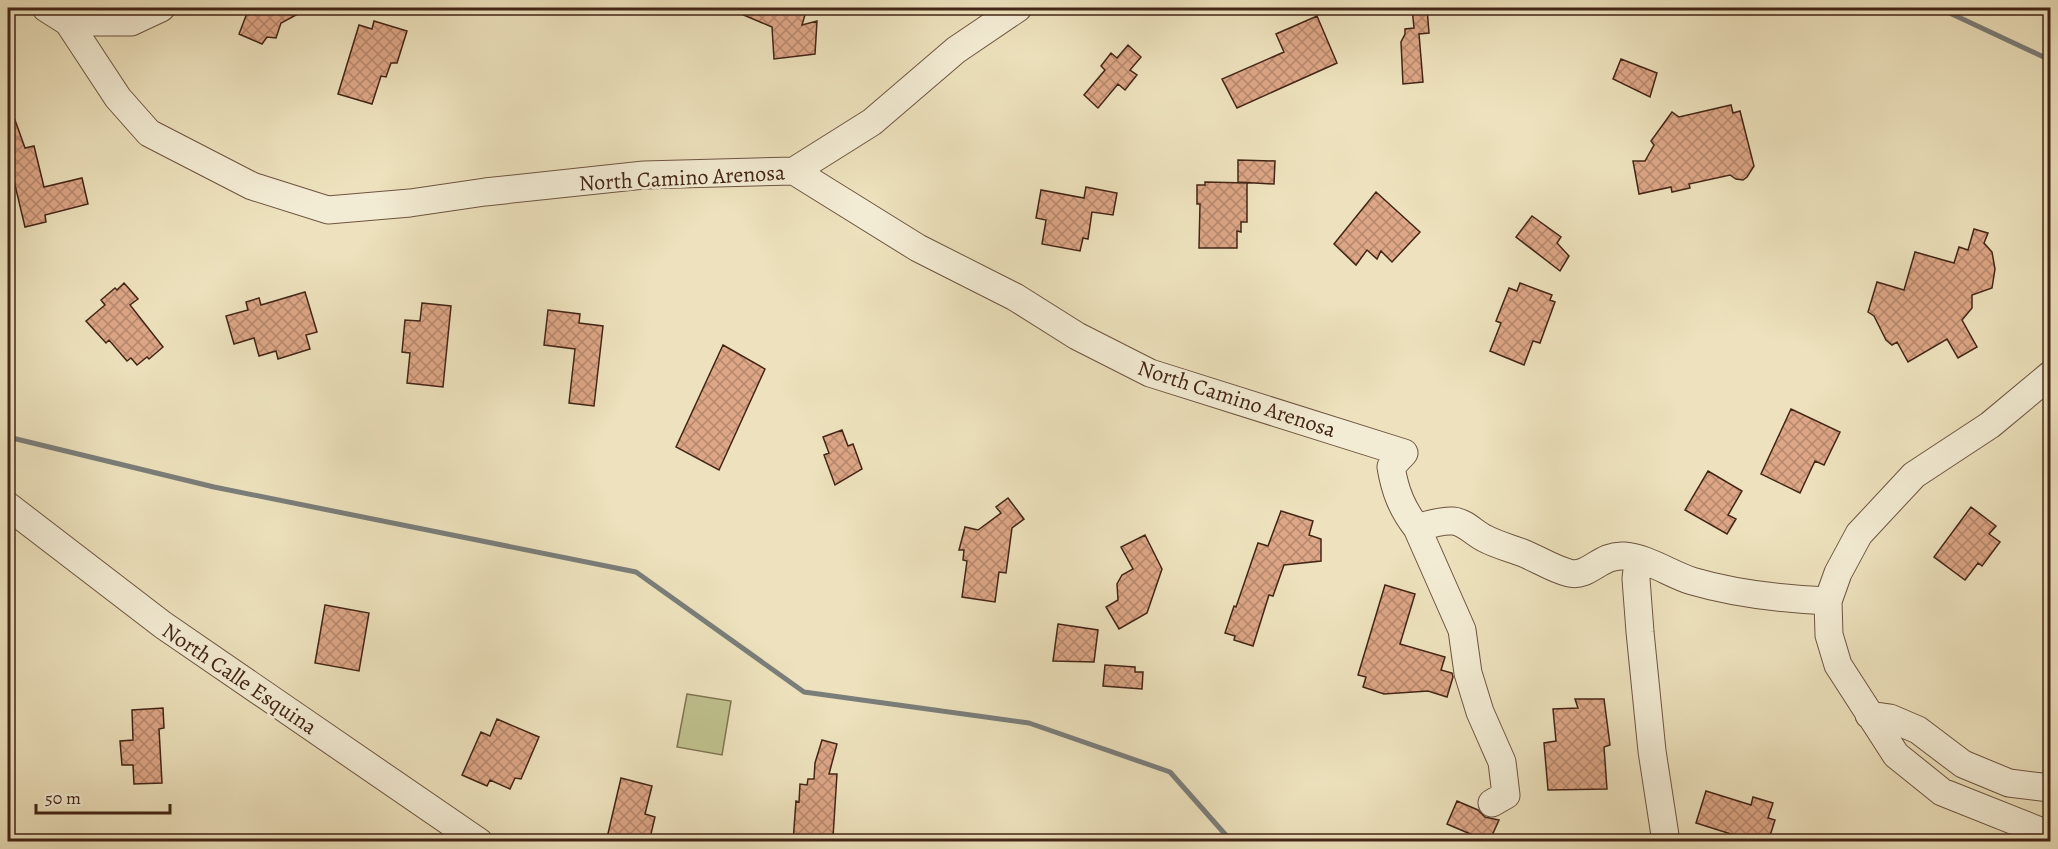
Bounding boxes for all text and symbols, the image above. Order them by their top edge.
street label: North Camino Arenosa [578,158,787,198]
street label: North Camino Arenosa [1134,353,1340,445]
street label: North Calle Esquina [156,616,323,742]
scale bar [36,777,170,815]
text: 50 m [45,786,81,810]

